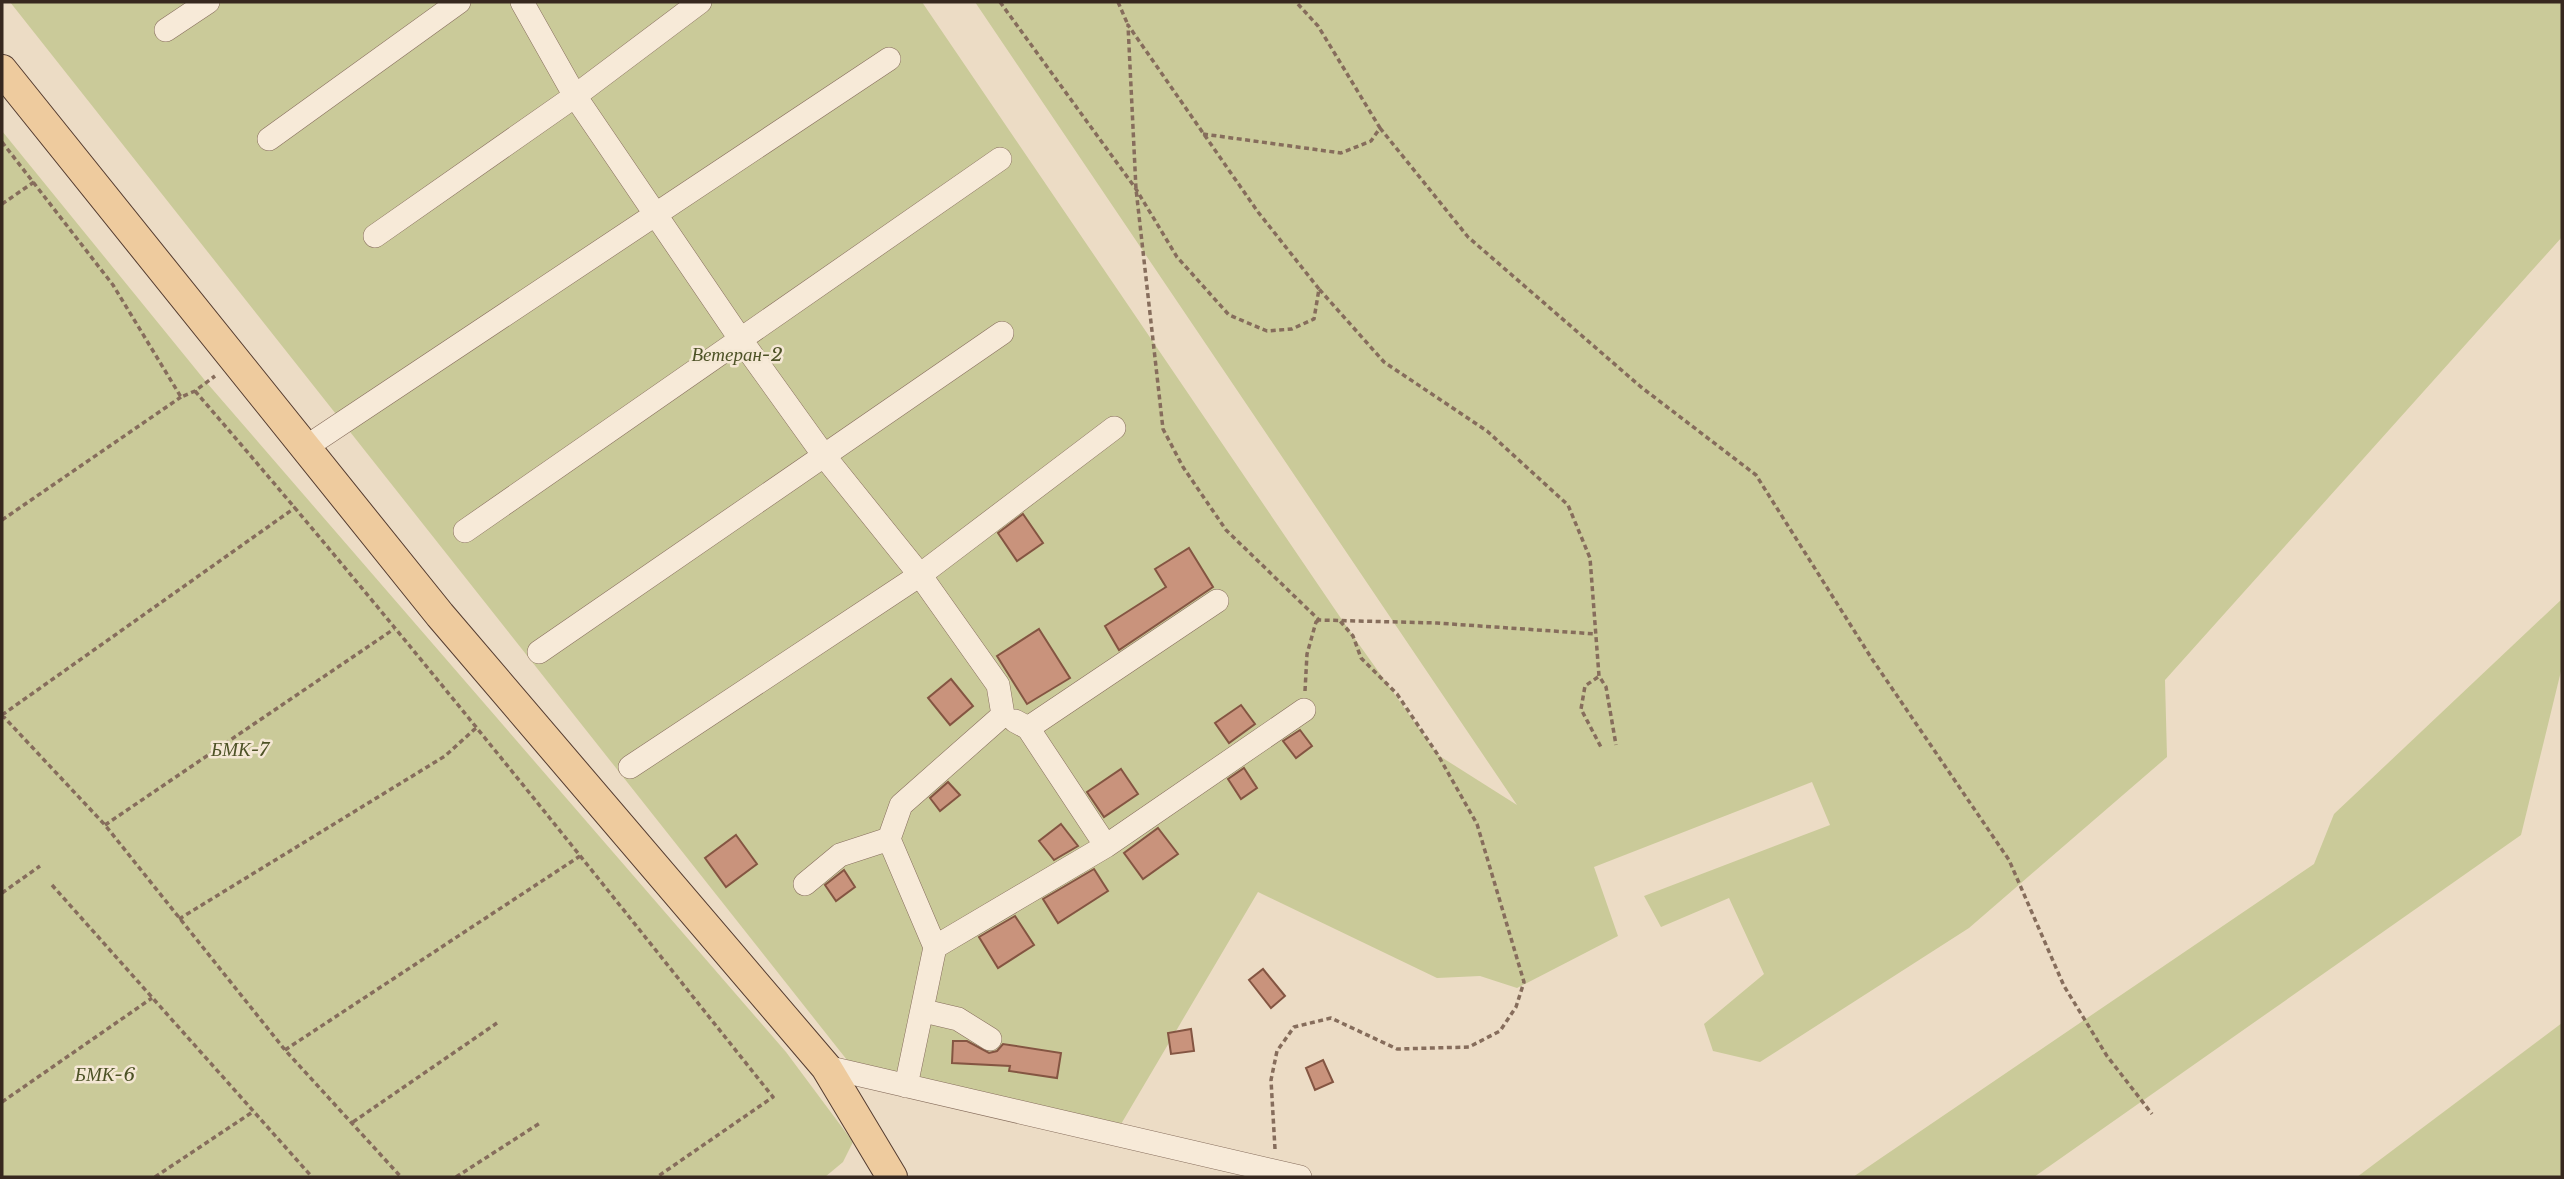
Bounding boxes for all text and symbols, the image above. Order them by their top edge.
park label: Ветеран-2 [691,343,783,366]
park label: БМК-7 [210,738,271,761]
park label: БМК-6 [74,1063,135,1086]

